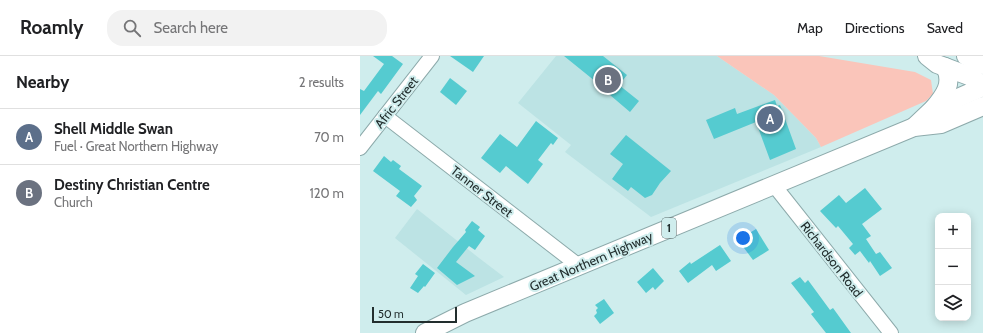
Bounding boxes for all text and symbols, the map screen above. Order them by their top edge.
search box [107,10,387,46]
text: Roamly [20,16,83,39]
icon: search [121,17,143,39]
text: Search here [153,19,228,37]
text: Map [797,19,823,37]
text: Directions [845,19,905,37]
text: Saved [927,19,963,37]
pin: B [595,65,621,95]
text: Nearby [16,72,69,92]
street label: Afric Street [371,72,422,131]
text: 2 results [299,74,344,90]
pin: A [757,104,783,134]
text: Shell Middle Swan [54,120,173,138]
text: A [25,129,33,145]
text: 70 m [314,129,344,145]
text: Fuel · Great Northern Highway [54,138,218,154]
street label: Tanner Street [448,162,517,220]
text: Destiny Christian Centre [54,176,210,194]
text: B [25,185,33,201]
text: 120 m [310,185,344,201]
text: Church [54,194,93,210]
map controls [935,213,971,321]
button: + [935,213,971,249]
road number: 1 [662,218,676,238]
street label: Richardson Road [797,218,867,300]
street label: Great Northern Highway [527,228,655,294]
your location [733,228,753,248]
button: − [935,249,971,285]
button: layers [935,285,971,321]
scale bar [372,305,457,324]
text: 50 m [378,307,404,321]

